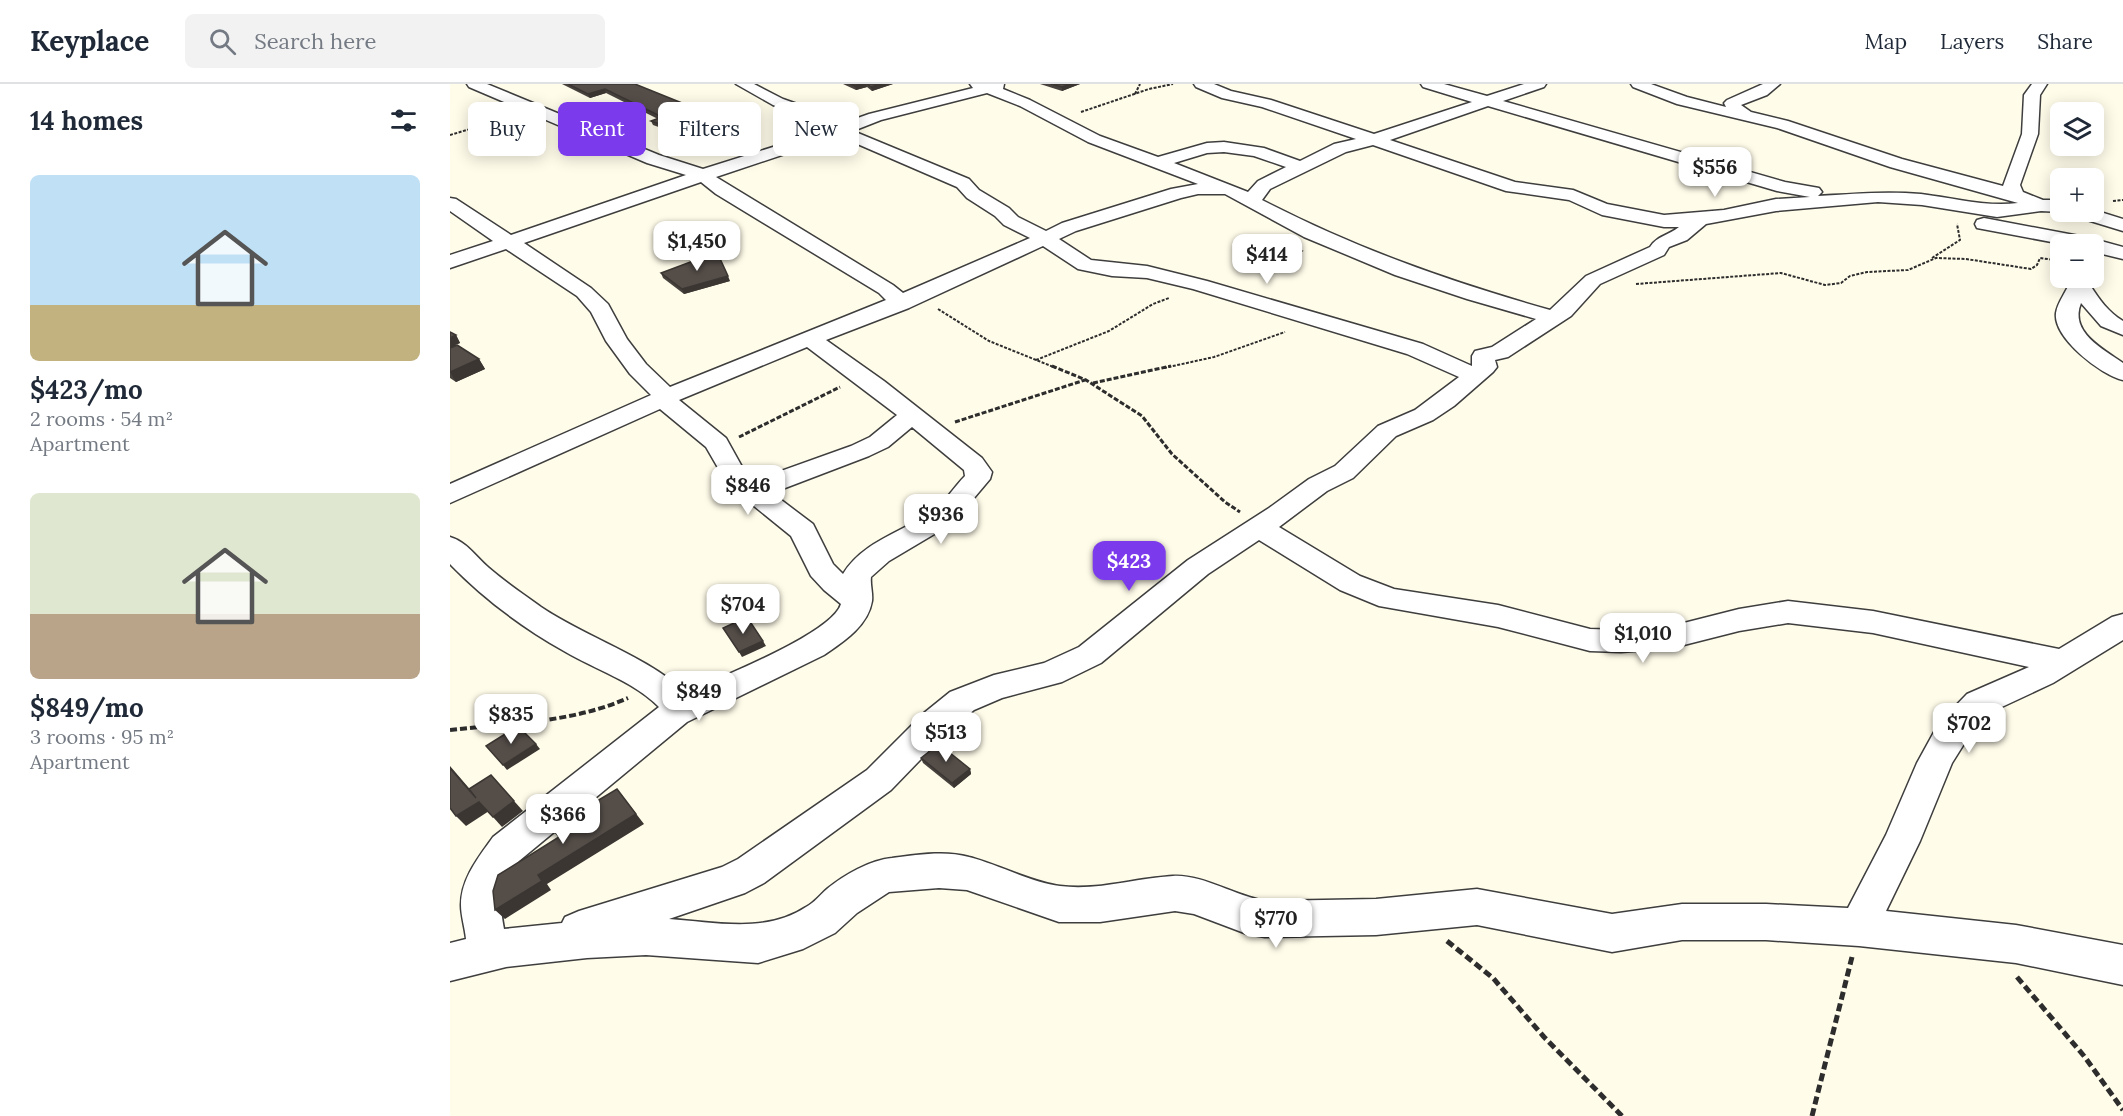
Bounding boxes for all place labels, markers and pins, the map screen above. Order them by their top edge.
pin: $556 [1679,147,1751,198]
pin: $1,450 [648,221,746,272]
pin: $414 [1231,234,1303,285]
pin: $846 [712,465,784,516]
pin: $936 [905,494,977,545]
pin: $423 [1093,541,1165,592]
pin: $704 [707,584,779,635]
pin: $1,010 [1594,613,1692,664]
pin: $849 [663,671,735,722]
pin: $835 [475,694,547,745]
pin: $702 [1933,703,2005,754]
pin: $513 [910,712,982,763]
pin: $366 [527,794,599,845]
pin: $770 [1240,898,1312,949]

